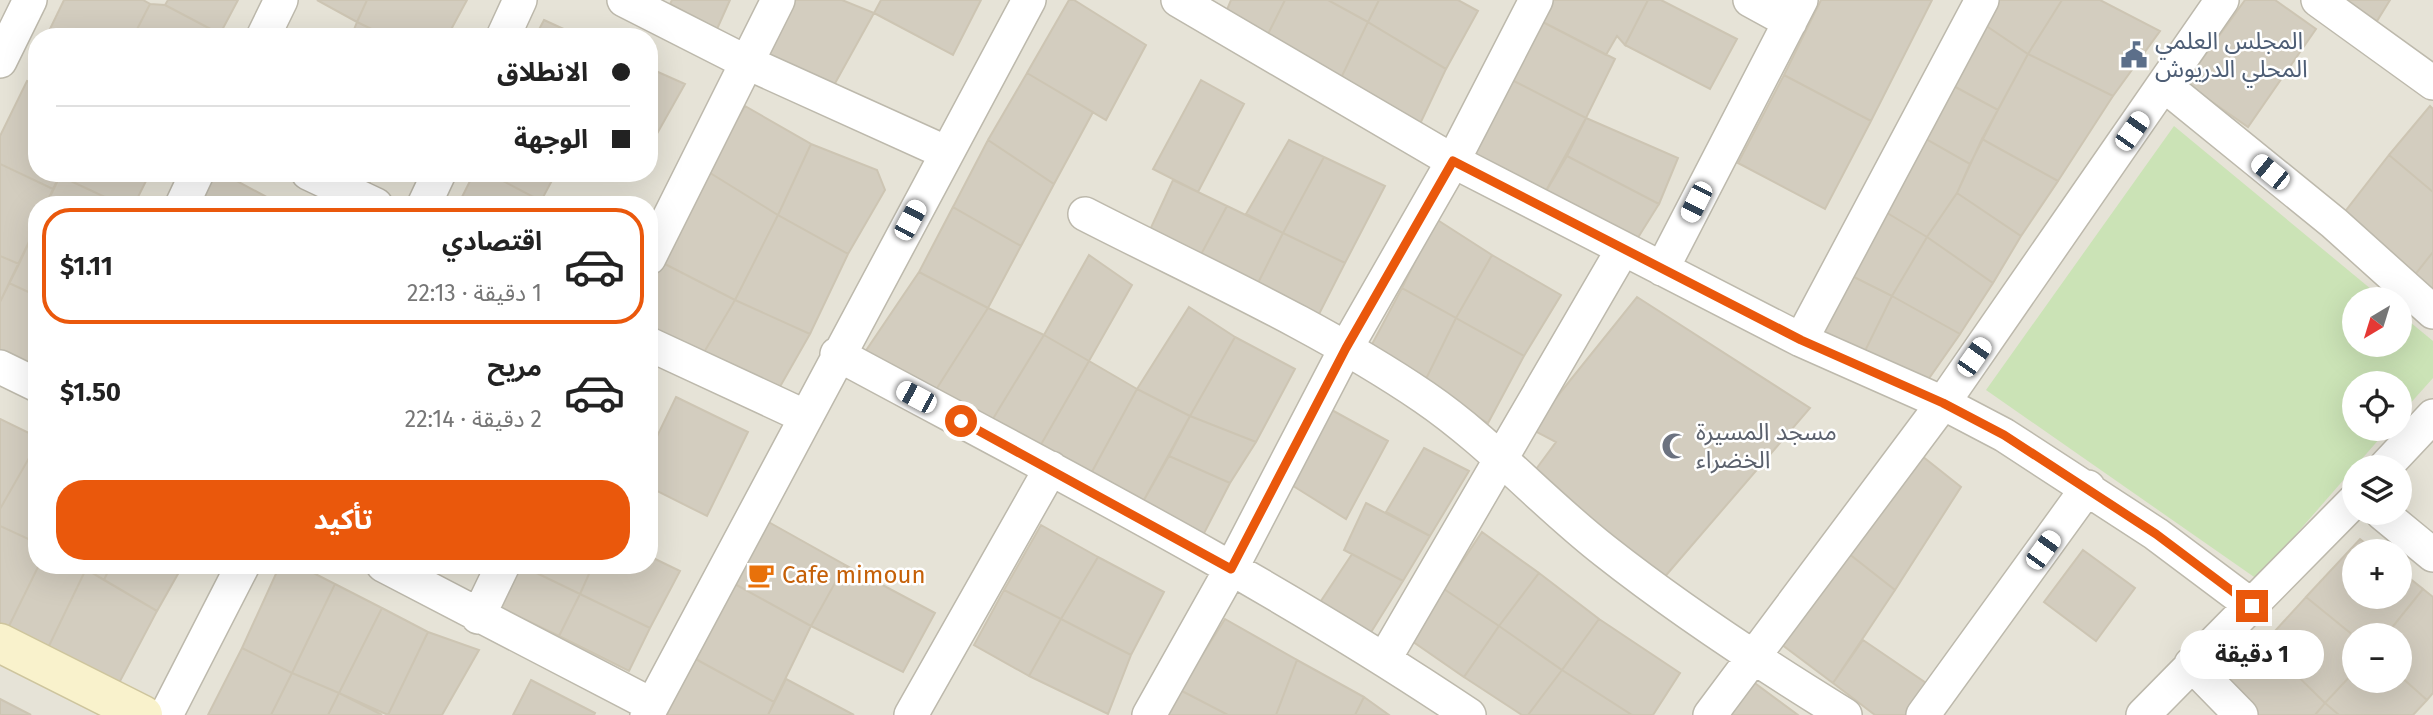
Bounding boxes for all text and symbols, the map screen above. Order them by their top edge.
place label: المجلس العلمي المحلي الدريوش [2155,27,2308,88]
public building icon: المجلس العلمي المحلي الدريوش [2119,40,2149,70]
text: الانطلاق [497,57,588,88]
car [2112,108,2153,154]
text: الوجهة [514,124,588,155]
car [2248,151,2293,193]
car [1678,179,1715,225]
car [891,197,930,243]
text: اقتصادي [442,226,542,257]
icon: car [563,235,626,298]
text: $1.11 [60,251,113,282]
text: 1 دقيقة · 22:13 [407,279,542,307]
north arrow [2342,287,2412,357]
map controls [2342,287,2412,693]
car [1954,334,1995,380]
text: مريح [487,352,542,383]
icon: car [563,361,626,424]
button: locate [2342,371,2412,441]
text: $1.50 [60,377,121,408]
car [893,378,940,416]
text: 2 دقيقة · 22:14 [405,405,542,433]
route start [945,405,977,437]
place label: مسجد المسيرة الخضراء [1696,418,1837,474]
mosque icon: مسجد المسيرة الخضراء [1660,431,1690,461]
button: layers [2342,455,2412,525]
button: تأكيد [56,480,630,560]
car [2023,527,2064,573]
button: + [2342,539,2412,609]
cafe icon: Cafe mimoun [746,560,776,590]
place label: Cafe mimoun [782,561,925,589]
route end [2236,590,2268,622]
button: − [2342,623,2412,693]
callout: 1 دقيقة [2180,630,2324,680]
text: 1 دقيقة [2215,640,2289,668]

